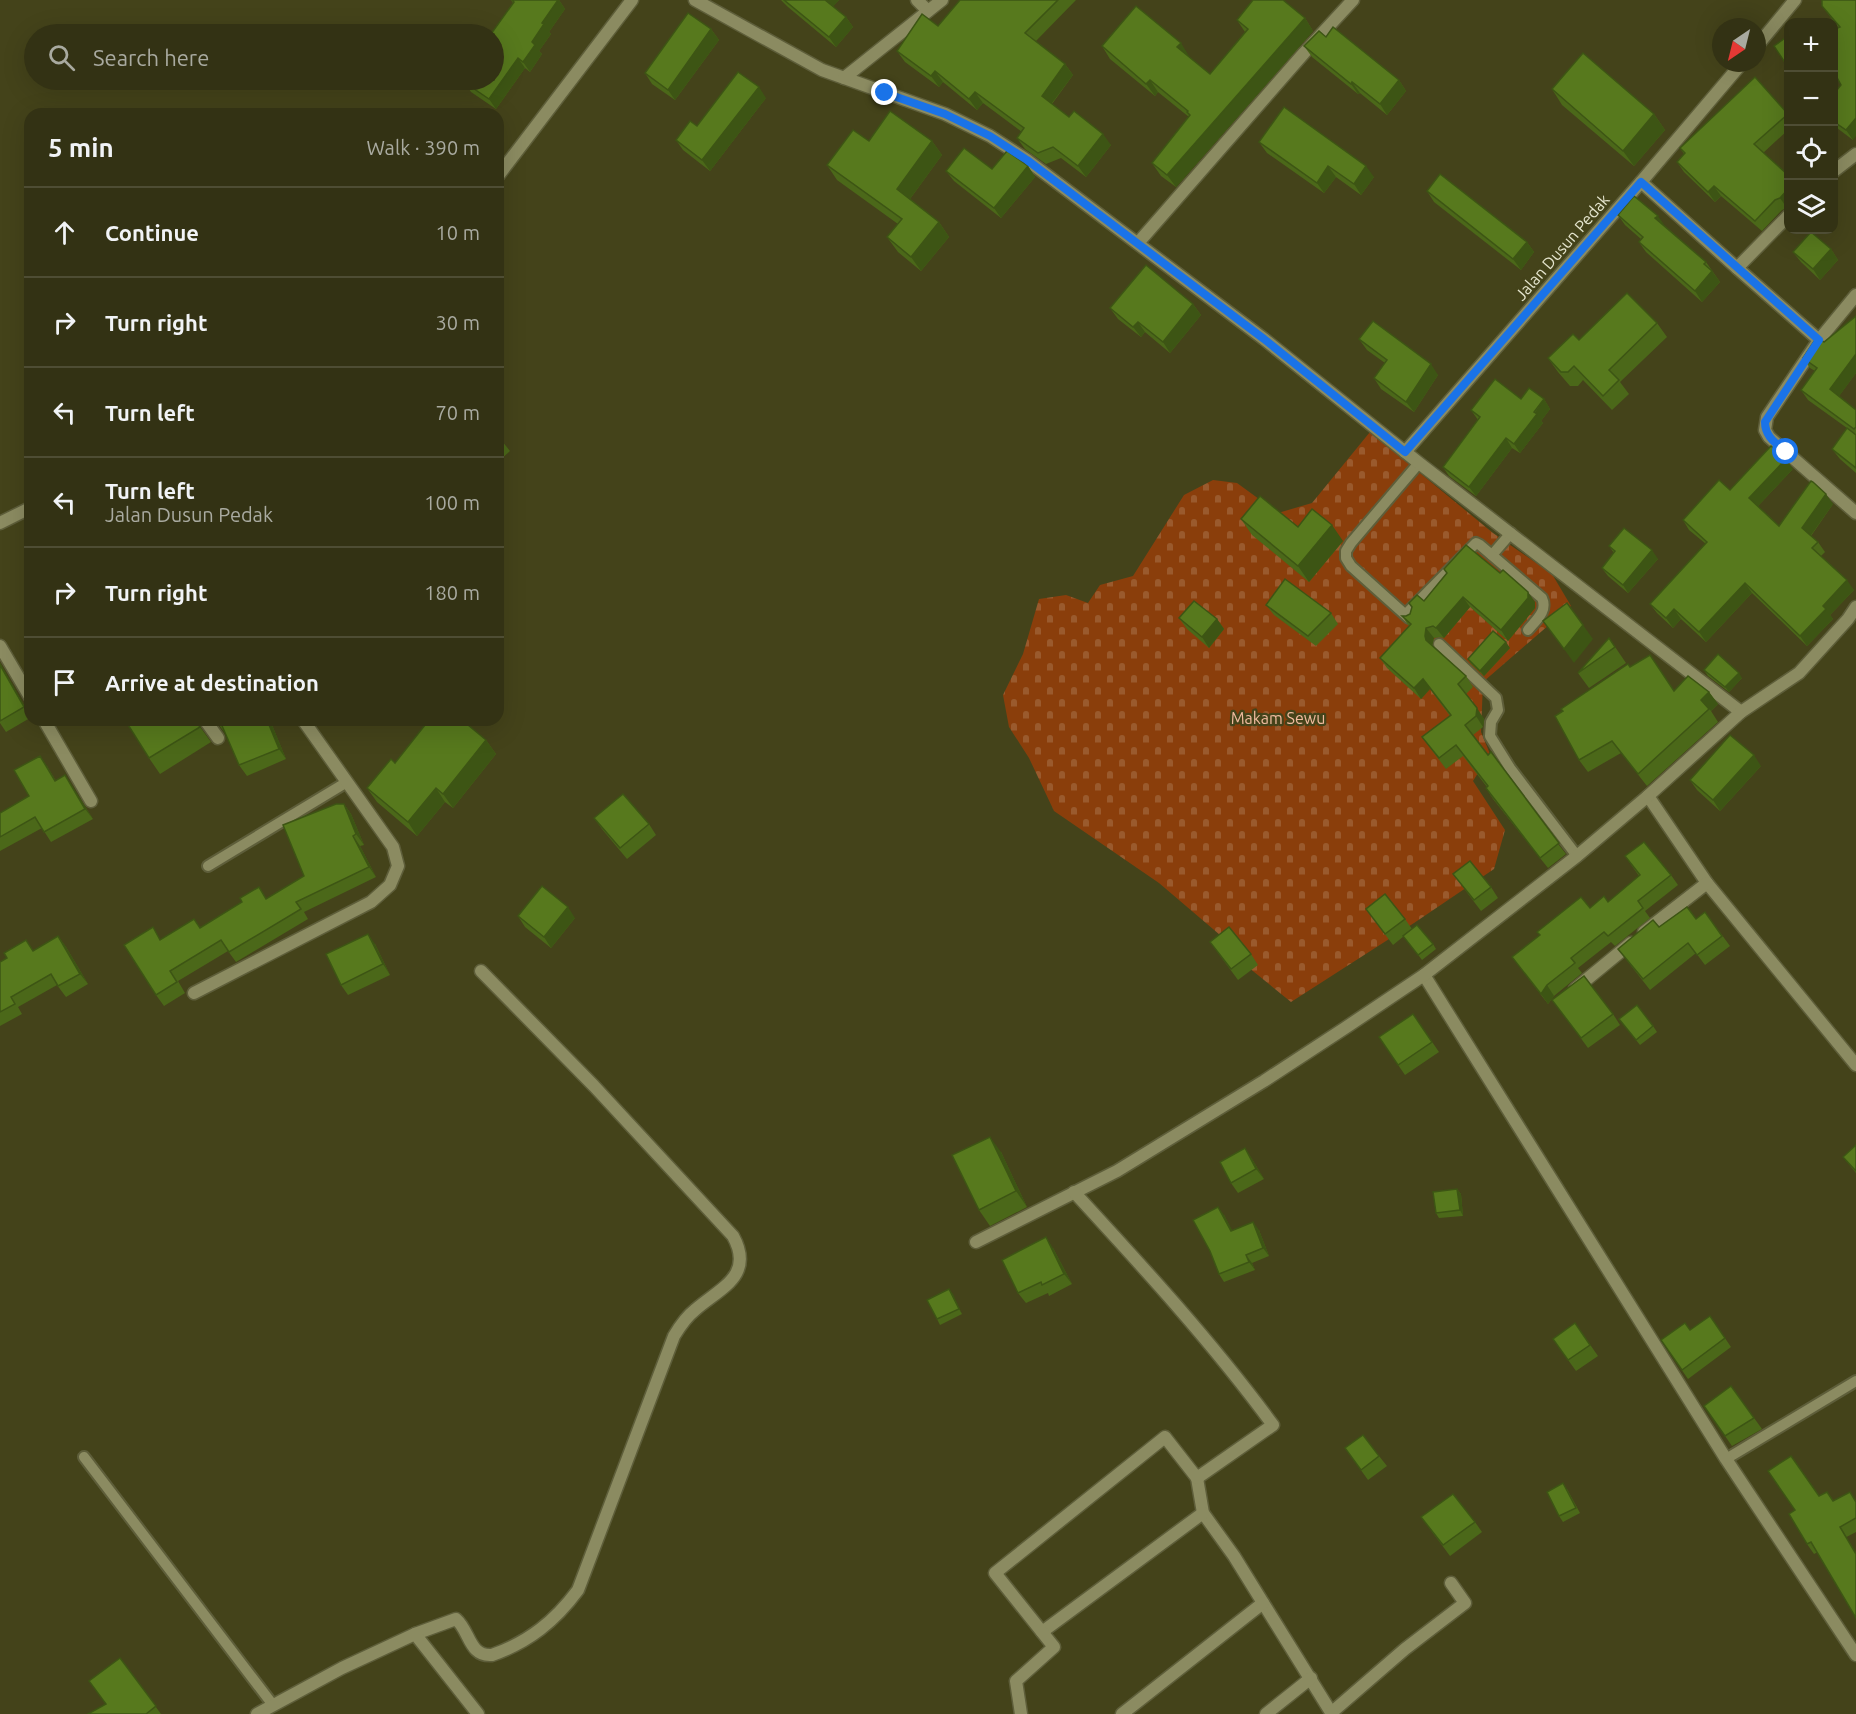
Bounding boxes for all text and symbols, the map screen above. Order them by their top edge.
north arrow [1712,18,1766,72]
map controls [1784,18,1838,234]
button: + [1784,18,1838,72]
search box [24,24,504,90]
icon: search [45,41,78,74]
text: Search here [93,45,209,70]
button: − [1784,72,1838,126]
route end [871,79,897,105]
button: locate [1784,126,1838,180]
text: 5 min [48,133,114,162]
text: Walk · 390 m [367,136,480,159]
button: layers [1784,180,1838,234]
street label: Jalan Dusun Pedak [1511,190,1613,304]
icon: ahead [48,216,81,249]
text: Continue [105,220,199,245]
text: 10 m [436,221,480,244]
icon: right [48,306,81,339]
text: Turn right [105,310,207,335]
text: 30 m [436,311,480,334]
icon: left [48,396,81,429]
text: Turn left [105,400,195,425]
text: 70 m [436,401,480,424]
route start [1772,438,1798,464]
text: Turn left [105,478,195,503]
icon: left [48,486,81,519]
text: 100 m [424,491,480,514]
text: Jalan Dusun Pedak [105,503,273,526]
icon: right [48,576,81,609]
text: Turn right [105,580,207,605]
text: 180 m [424,581,480,604]
icon: arrive [48,666,81,699]
text: Arrive at destination [105,670,319,695]
park label: Makam Sewu [1231,709,1325,727]

